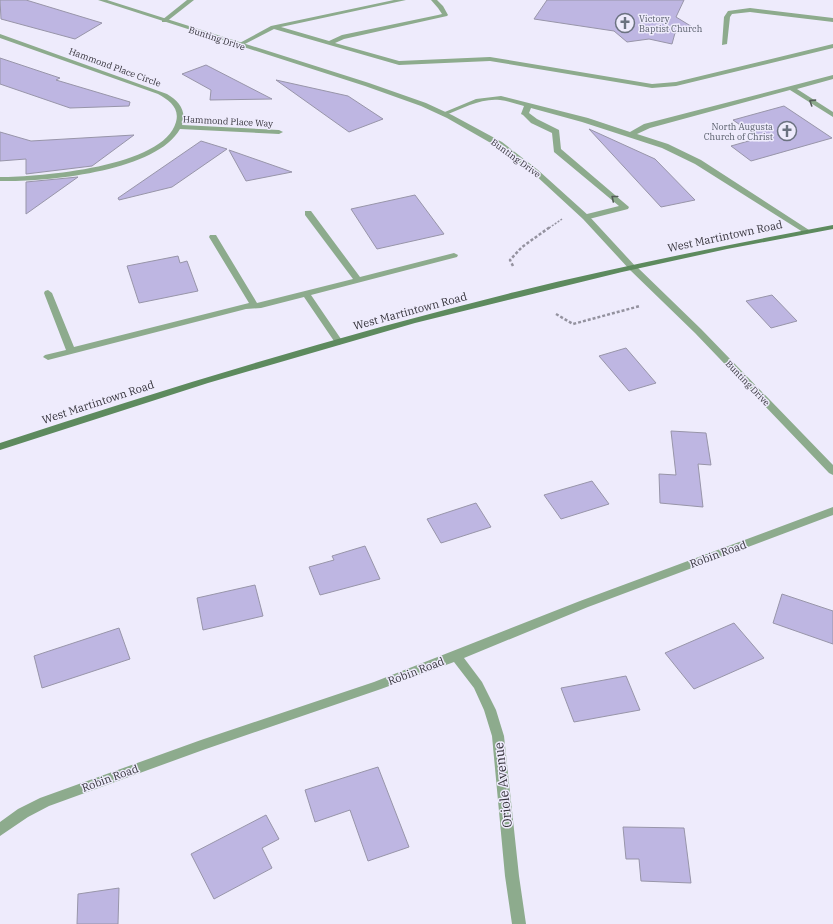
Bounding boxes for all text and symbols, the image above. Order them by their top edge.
church icon: Victory Baptist Church [614,12,636,34]
place label: Victory Baptist Church [639,13,703,34]
street label: Bunting Drive [187,24,247,52]
street label: Hammond Place Circle [68,45,163,89]
one-way arrow [809,99,816,106]
street label: Hammond Place Way [183,113,273,129]
church icon: North Augusta Church of Christ [776,120,798,142]
place label: North Augusta Church of Christ [704,121,773,142]
street label: Bunting Drive [489,136,543,180]
one-way arrow [612,196,619,203]
street label: West Martintown Road [666,217,784,255]
street label: West Martintown Road [352,289,469,333]
street label: Bunting Drive [724,358,772,408]
street label: West Martintown Road [40,377,156,427]
street label: Robin Road [688,537,749,571]
street label: Robin Road [386,654,446,688]
street label: Oriole Avenue [490,741,516,829]
street label: Robin Road [80,761,141,795]

